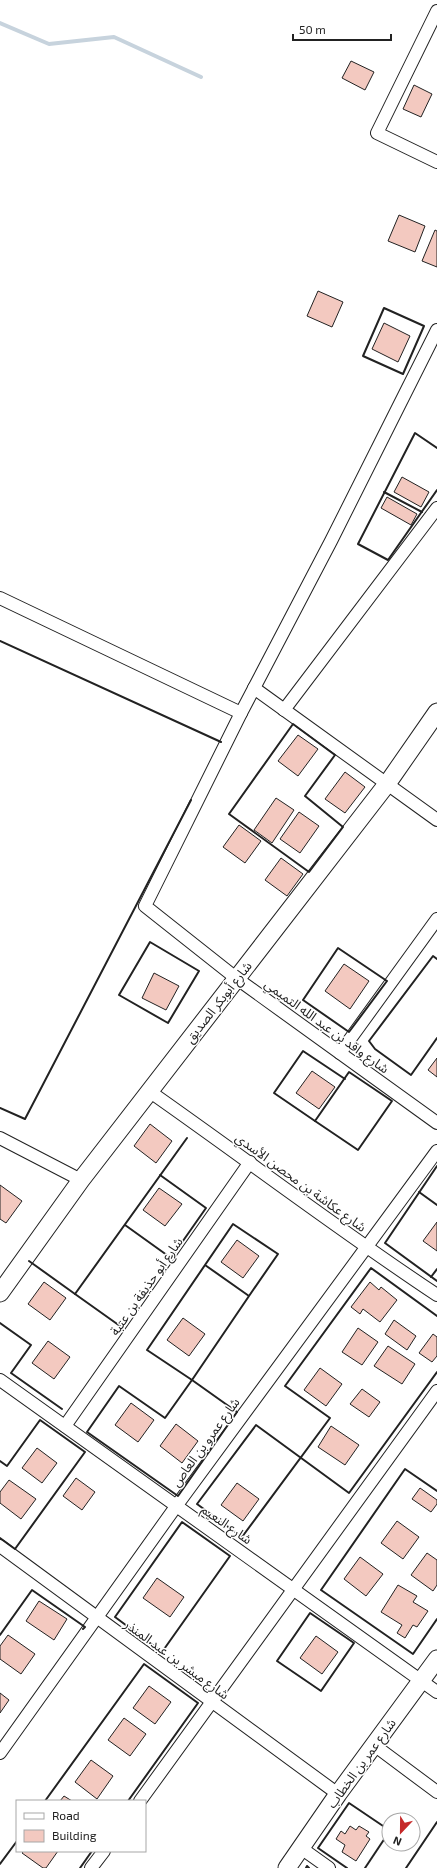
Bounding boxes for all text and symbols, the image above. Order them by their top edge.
scale bar [293,16,391,42]
text: 50 m [299,22,326,36]
street label: شارع أبوبكر الصديق [181,958,257,1048]
street label: شارع واقد بن عبد الله التميمي [260,975,392,1079]
street label: شارع عكاشة بن محصن الأسدي [231,1129,370,1237]
street label: شارع أبو حذيفة بن عتبة [106,1234,188,1340]
street label: شارع عمرو بن العاص [167,1394,245,1491]
street label: شارع النعيم [197,1501,255,1550]
street label: شارع مبشر بن عبد المنذر [119,1615,232,1705]
street label: شارع عمر بن الخطاب [323,1715,401,1813]
legend [16,1800,146,1852]
text: Road [52,1808,80,1822]
north arrow [381,1812,421,1852]
text: Building [52,1828,97,1842]
text: N [391,1834,403,1849]

